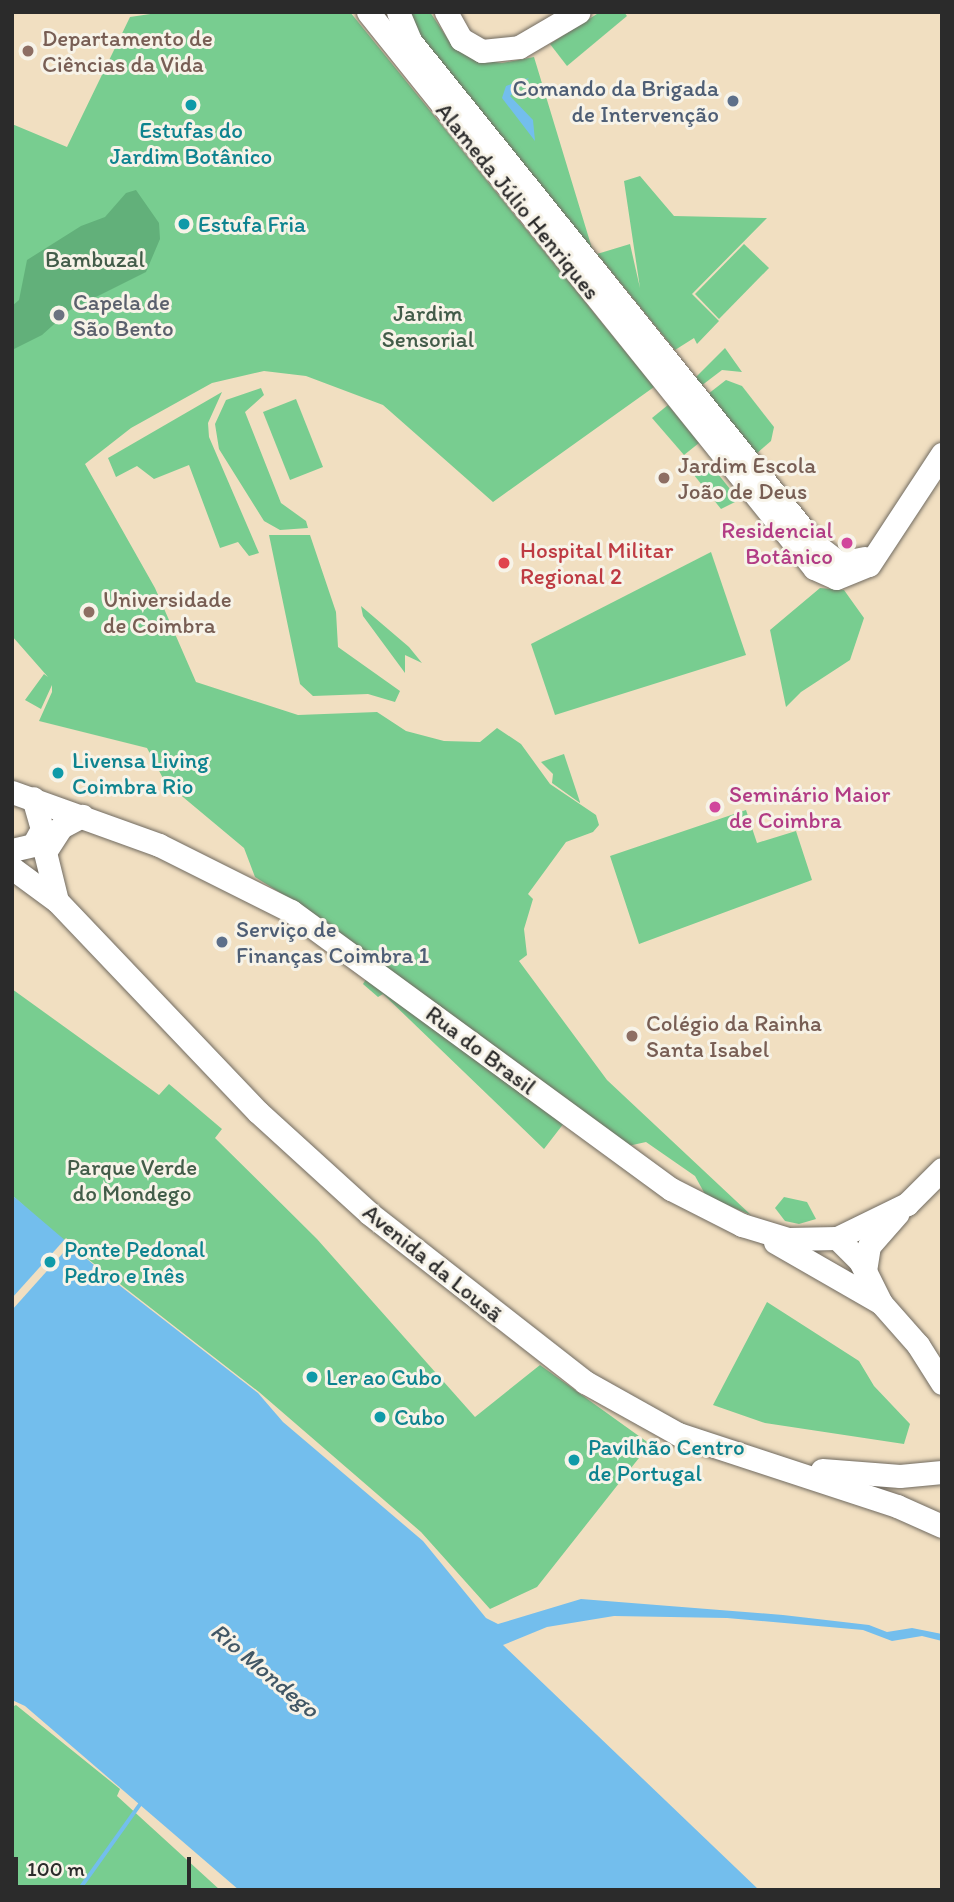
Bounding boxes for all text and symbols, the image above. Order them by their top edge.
place label: Departamento de Ciências da Vida [42,24,213,78]
marker: Departamento de Ciências da Vida [20,43,36,59]
place label: Comando da Brigada de Intervenção [513,74,719,128]
marker: Comando da Brigada de Intervenção [725,93,741,109]
marker: Estufas do Jardim Botânico [183,97,199,113]
street label: Alameda Júlio Henriques [430,97,606,305]
place label: Estufas do Jardim Botânico [110,116,272,170]
place label: Estufa Fria [198,210,305,238]
marker: Estufa Fria [176,216,192,232]
park label: Bambuzal [45,245,145,273]
place label: Capela de São Bento [73,288,174,342]
park label: Jardim Sensorial [382,299,474,353]
marker: Capela de São Bento [51,307,67,323]
place label: Jardim Escola João de Deus [678,451,816,505]
marker: Jardim Escola João de Deus [656,470,672,486]
place label: Residencial Botânico [721,516,833,570]
marker: Residencial Botânico [839,535,855,551]
place label: Hospital Militar Regional 2 [520,536,673,590]
marker: Hospital Militar Regional 2 [494,553,514,573]
place label: Universidade de Coimbra [103,585,232,639]
marker: Universidade de Coimbra [81,604,97,620]
place label: Livensa Living Coimbra Rio [72,746,209,800]
marker: Livensa Living Coimbra Rio [50,765,66,781]
place label: Seminário Maior de Coimbra [729,780,891,834]
marker: Seminário Maior de Coimbra [707,799,723,815]
place label: Serviço de Finanças Coimbra 1 [236,915,429,969]
marker: Serviço de Finanças Coimbra 1 [214,934,230,950]
street label: Rua do Brasil [420,999,542,1101]
place label: Colégio da Rainha Santa Isabel [646,1009,823,1063]
marker: Colégio da Rainha Santa Isabel [624,1028,640,1044]
park label: Parque Verde do Mondego [67,1153,197,1207]
street label: Avenida da Lousã [358,1198,508,1328]
place label: Ponte Pedonal Pedro e Inês [64,1235,204,1289]
marker: Ponte Pedonal Pedro e Inês [42,1254,58,1270]
place label: Ler ao Cubo [326,1363,443,1391]
marker: Ler ao Cubo [304,1369,320,1385]
place label: Cubo [394,1403,445,1431]
marker: Cubo [372,1409,388,1425]
place label: Pavilhão Centro de Portugal [588,1433,745,1487]
marker: Pavilhão Centro de Portugal [566,1452,582,1468]
water label: Rio Mondego [205,1617,325,1723]
scale bar [18,1842,194,1886]
text: 100 m [27,1856,85,1881]

